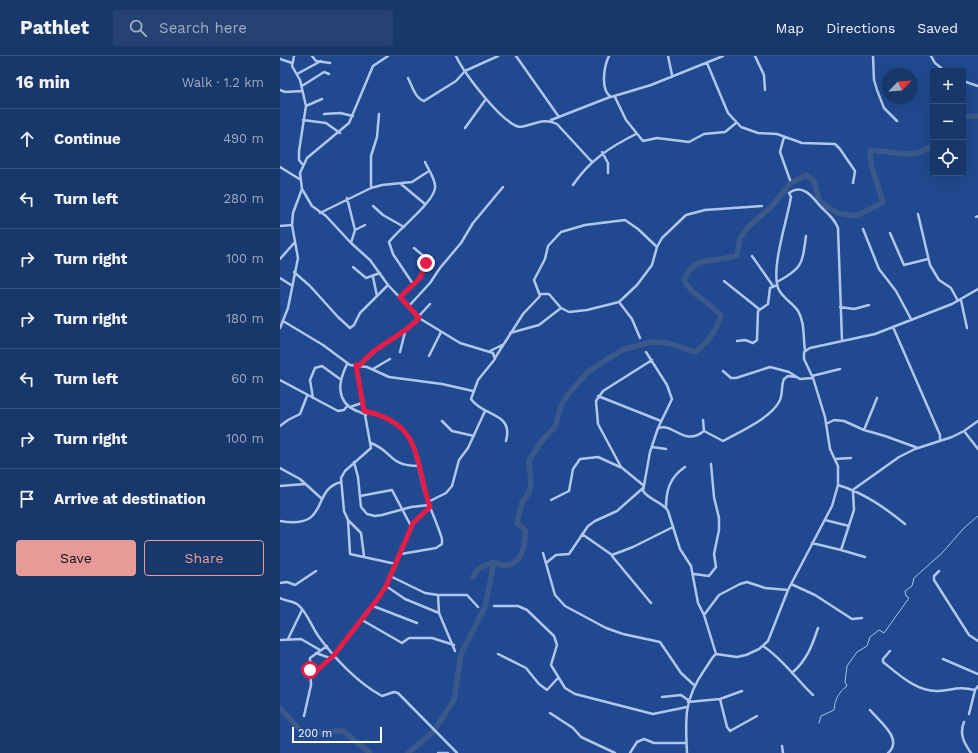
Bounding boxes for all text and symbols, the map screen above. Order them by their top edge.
search box [113,10,393,46]
text: Pathlet [20,16,89,39]
icon: search [127,17,149,39]
text: Search here [159,19,247,37]
text: Map [776,20,804,36]
text: Directions [826,20,895,36]
text: Saved [917,20,958,36]
north arrow [882,68,918,104]
map controls [930,68,966,176]
button: + [930,68,966,104]
text: 16 min [16,72,70,92]
text: Walk · 1.2 km [182,75,264,90]
button: − [930,104,966,140]
icon: ahead [16,128,38,150]
text: Continue [54,130,121,148]
text: 490 m [223,131,264,146]
button: locate [930,140,966,176]
icon: left [16,188,38,210]
text: Turn left [54,190,118,208]
text: 280 m [224,191,264,206]
icon: right [16,248,38,270]
text: Turn right [54,250,127,268]
text: 100 m [226,251,264,266]
route end [417,254,435,272]
icon: right [16,308,38,330]
text: Turn right [54,310,127,328]
text: 180 m [226,311,264,326]
icon: left [16,368,38,390]
text: Turn left [54,370,118,388]
text: 60 m [231,371,264,386]
icon: right [16,428,38,450]
text: Turn right [54,430,127,448]
text: 100 m [226,431,264,446]
icon: arrive [16,488,38,510]
text: Arrive at destination [54,490,206,508]
button: Save [16,540,136,576]
button: Share [144,540,264,576]
route start [301,661,319,679]
scale bar [292,725,382,744]
text: 200 m [298,727,332,740]

